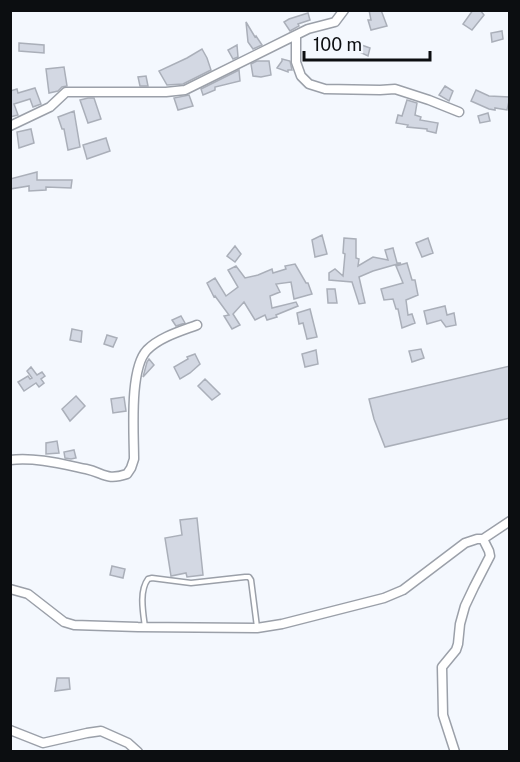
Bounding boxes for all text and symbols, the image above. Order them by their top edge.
scale bar [304,24,430,62]
text: 100 m [313,34,362,55]

